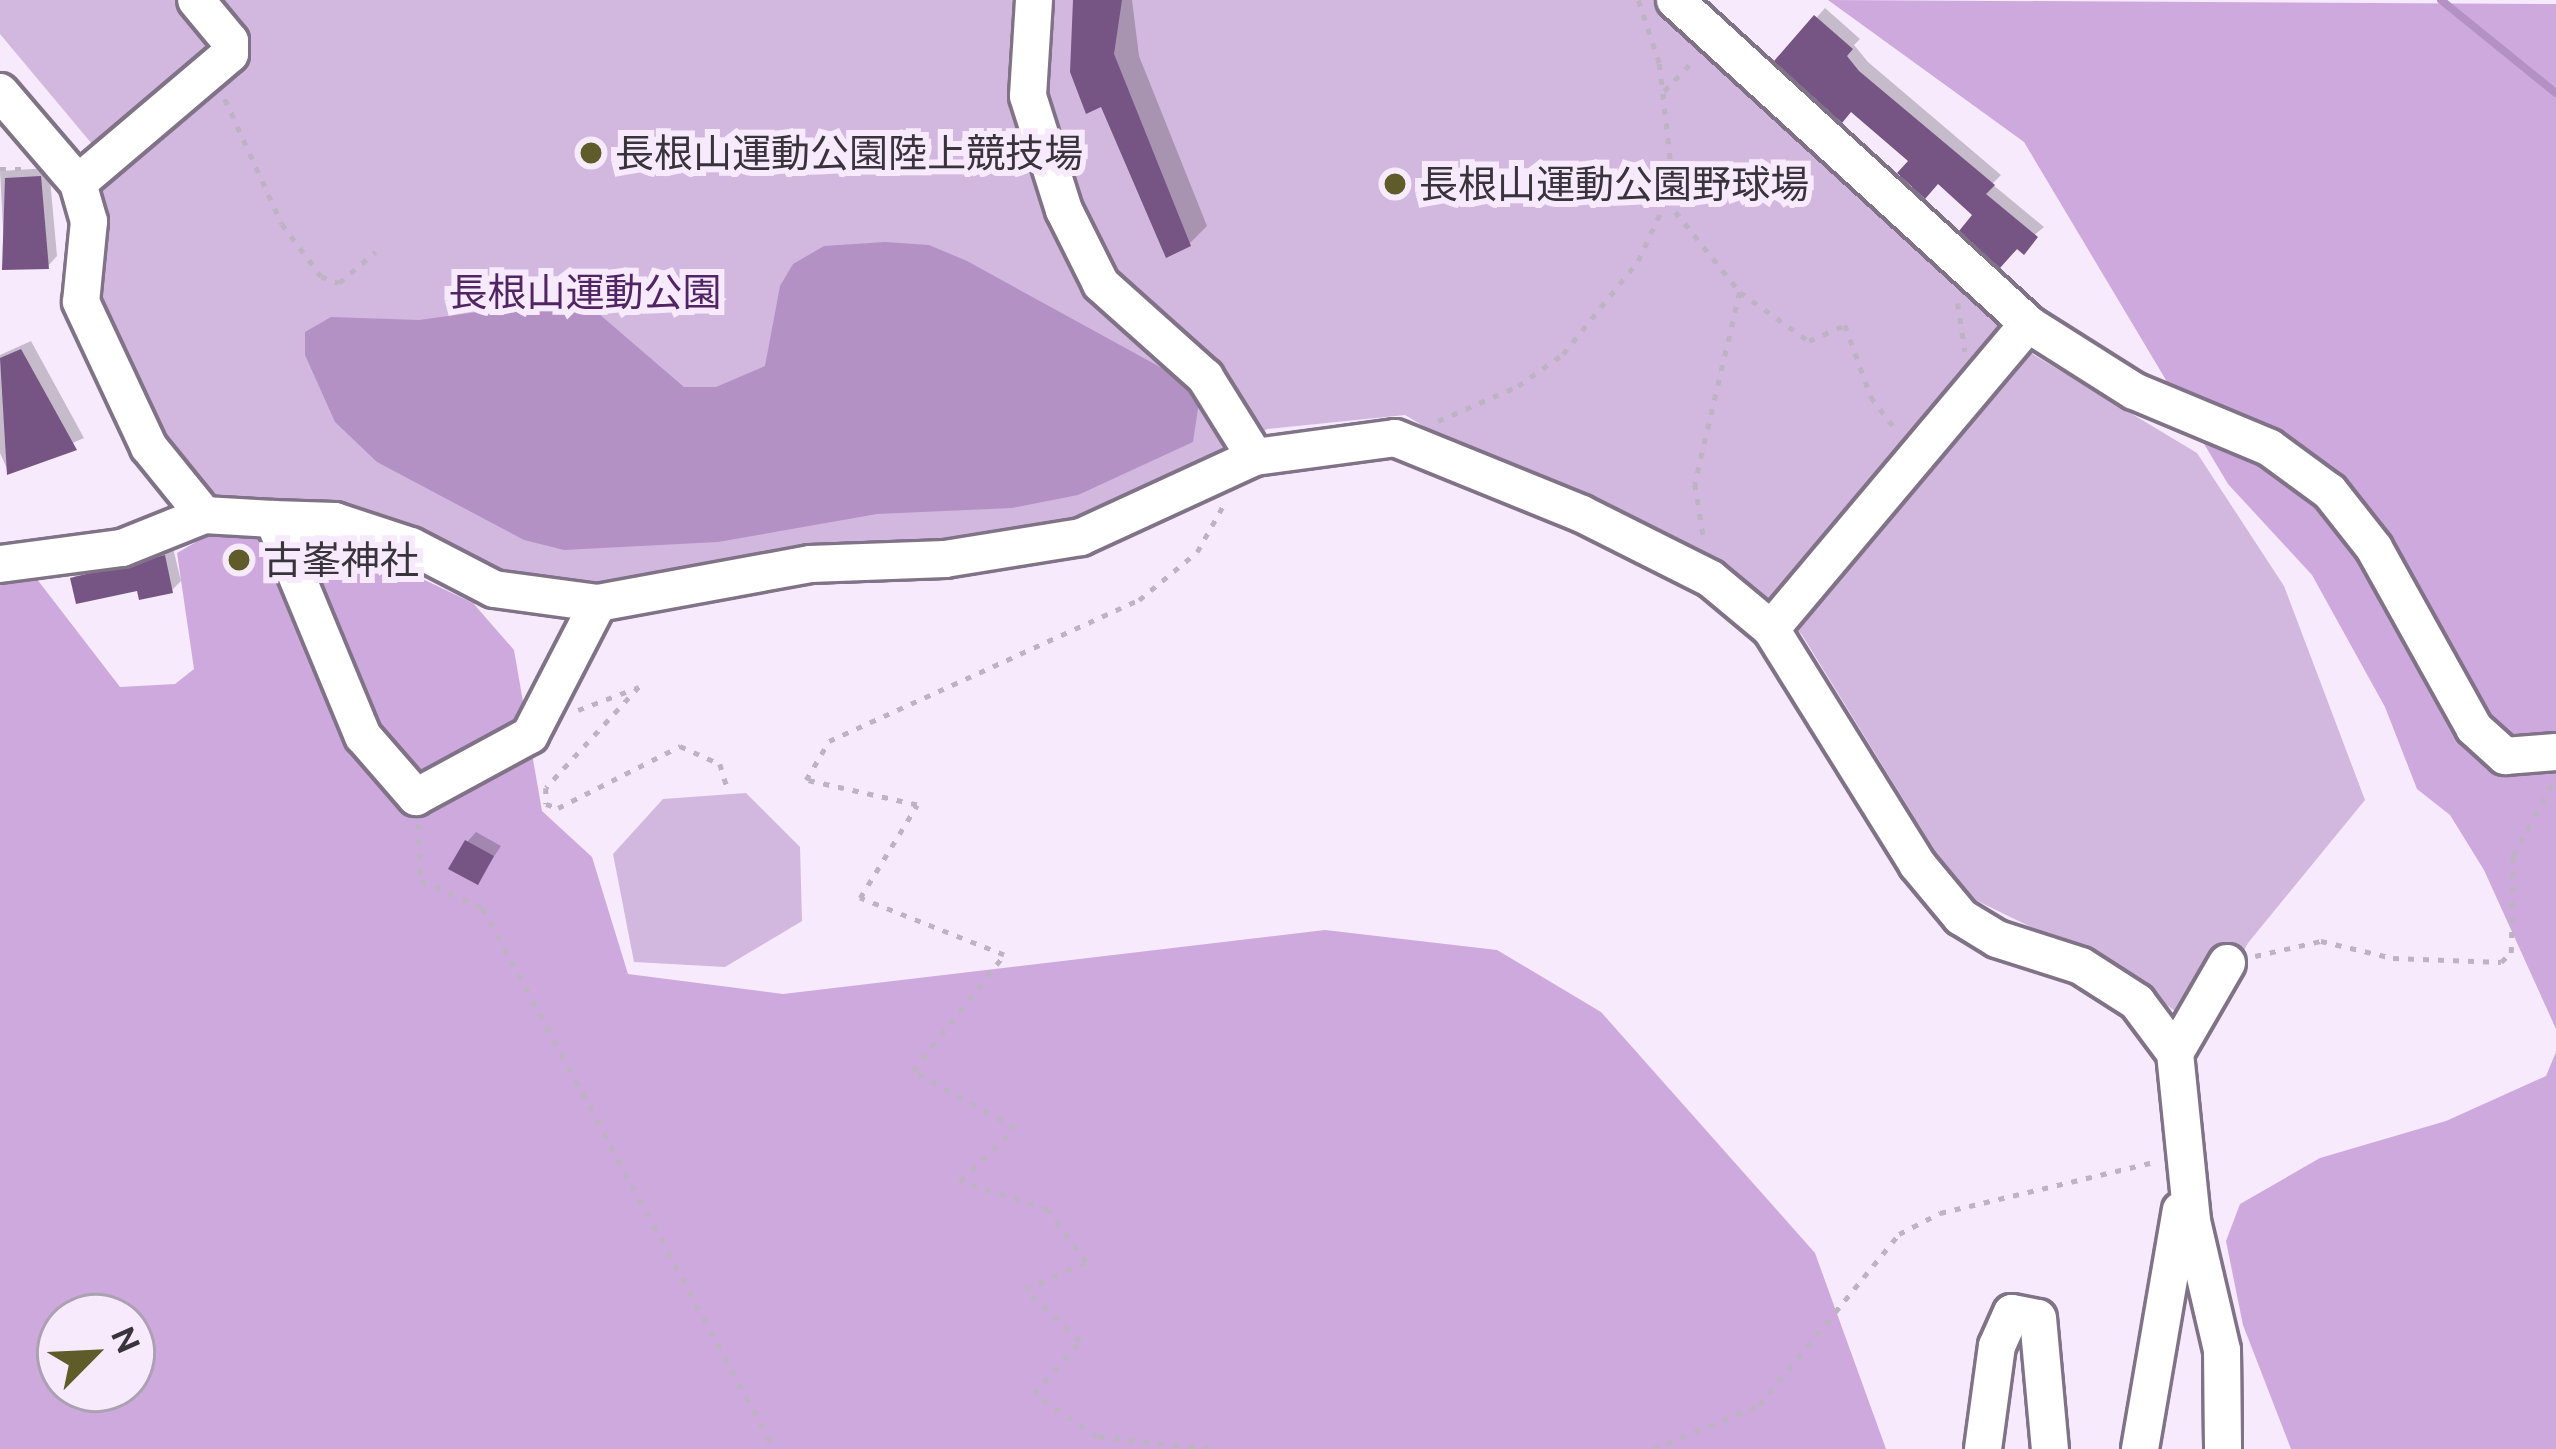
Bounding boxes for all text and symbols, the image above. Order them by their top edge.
place label: 長根山運動公園陸上競技場 [615,130,1083,176]
marker: 長根山運動公園陸上競技場 [578,140,604,166]
place label: 長根山運動公園野球場 [1419,161,1809,207]
marker: 長根山運動公園野球場 [1382,171,1408,197]
park label: 長根山運動公園 [449,269,721,315]
place label: 古峯神社 [263,537,419,583]
marker: 古峯神社 [226,547,252,573]
north arrow [36,1293,156,1413]
text: N [105,1321,149,1358]

